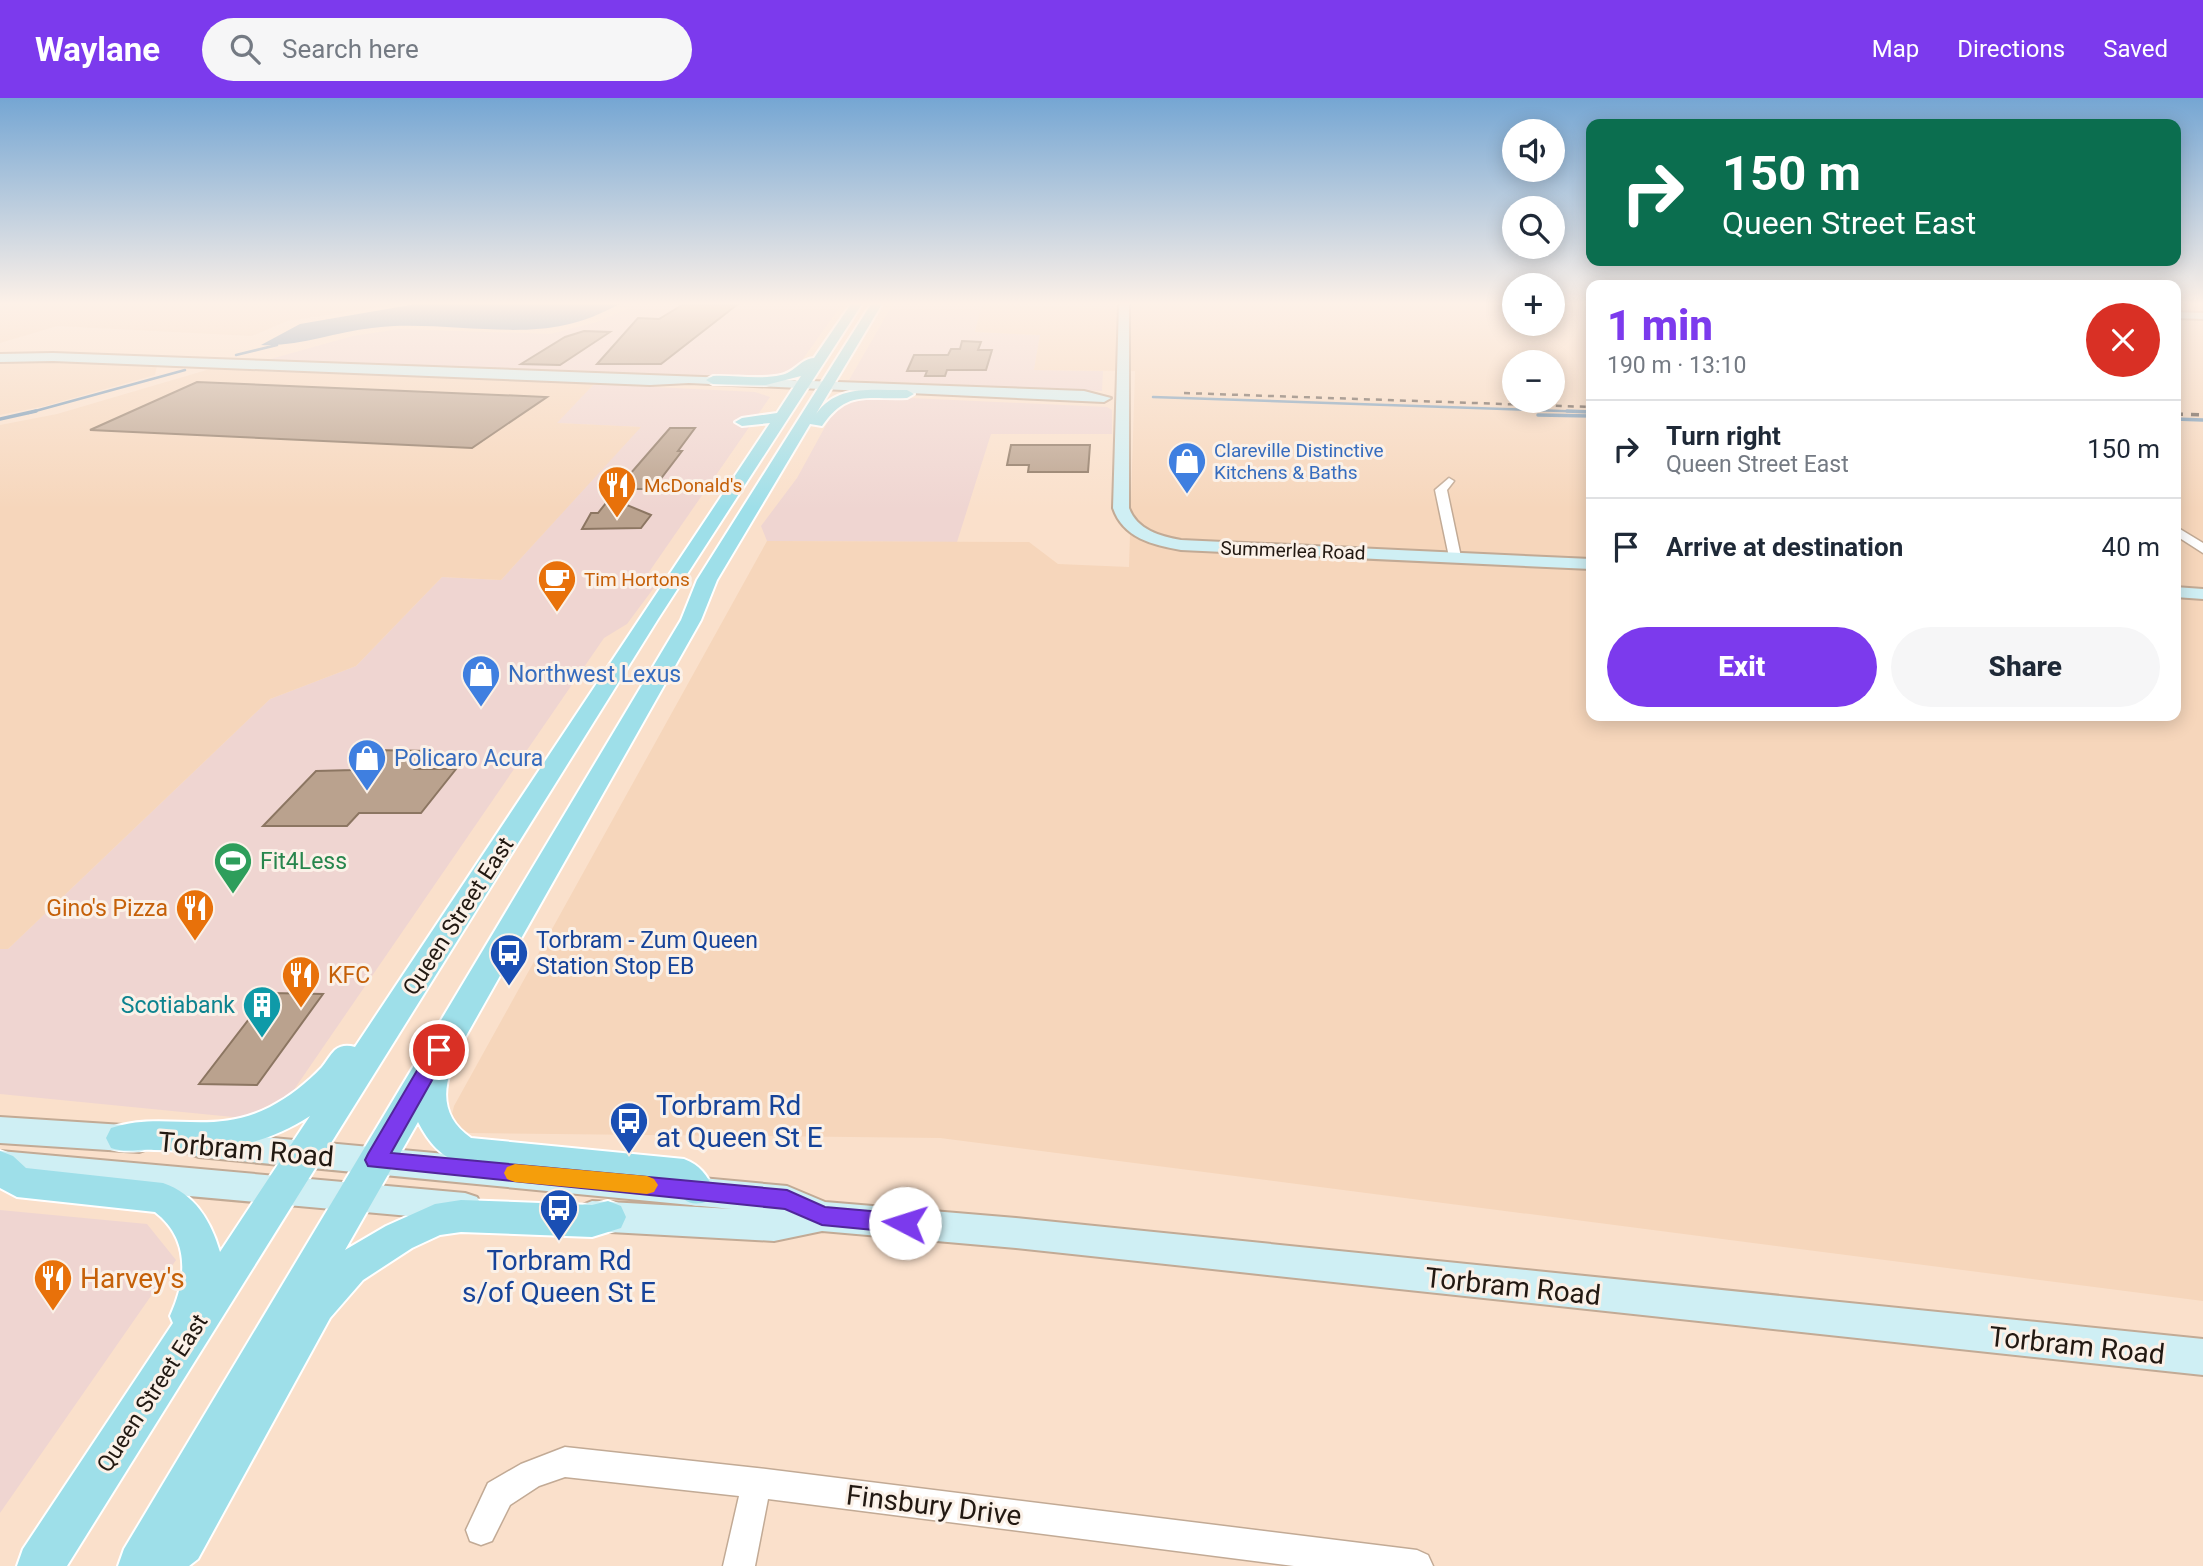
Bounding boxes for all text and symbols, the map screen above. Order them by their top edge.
search box [202,18,692,81]
text: Waylane [35,30,160,69]
icon: search [226,30,264,68]
text: Search here [282,34,419,64]
text: Map [1872,35,1919,63]
text: Directions [1957,35,2065,63]
text: Saved [2103,35,2168,63]
map controls [1502,119,1565,413]
button: sound [1502,119,1565,182]
text: 150 m [1722,145,1861,202]
icon: right [1607,147,1698,238]
button: search [1502,196,1565,259]
text: Queen Street East [1722,204,1976,242]
button: + [1502,273,1565,336]
text: 1 min [1607,301,1713,350]
button: close [2086,303,2160,377]
button: − [1502,350,1565,413]
text: 190 m · 13:10 [1607,352,1746,379]
text: Turn right [1666,421,1781,451]
icon: right [1607,430,1645,468]
text: 150 m [2087,434,2160,464]
place label: Clareville Distinctive Kitchens & Baths [1214,439,1384,484]
shop icon: Clareville Distinctive Kitchens & Baths [1166,440,1208,495]
text: Queen Street East [1666,451,1849,478]
restaurant icon: McDonald's [596,464,638,519]
place label: McDonald's [644,474,742,497]
icon: arrive [1607,528,1645,566]
text: Arrive at destination [1666,532,1903,562]
text: 40 m [2102,532,2160,562]
street label: Summerlea Road [1220,536,1366,565]
cafe icon: Tim Hortons [536,558,578,613]
place label: Tim Hortons [584,568,690,591]
button: Exit [1607,627,1877,707]
button: Share [1891,627,2160,707]
shop icon: Northwest Lexus [460,653,502,708]
place label: Northwest Lexus [508,661,681,688]
shop icon: Policaro Acura [346,737,388,792]
place label: Policaro Acura [394,745,543,772]
street label: Queen Street East [397,832,519,1000]
sports icon: Fit4Less [212,840,254,895]
place label: Fit4Less [260,848,347,875]
restaurant icon: Gino's Pizza [174,887,216,942]
place label: Gino's Pizza [46,895,168,922]
place label: Torbram - Zum Queen Station Stop EB [536,927,758,980]
bus stop icon: Torbram - Zum Queen Station Stop EB [488,932,530,987]
restaurant icon: KFC [280,954,322,1009]
place label: KFC [328,962,370,989]
building icon: Scotiabank [241,984,283,1039]
place label: Scotiabank [121,992,235,1019]
pin [409,1020,469,1080]
icon: arrive [420,1031,458,1069]
place label: Torbram Rd at Queen St E [656,1089,823,1154]
bus stop icon: Torbram Rd at Queen St E [608,1100,650,1155]
street label: Torbram Road [157,1125,335,1174]
position arrow [868,1186,942,1260]
bus stop icon: Torbram Rd s/of Queen St E [538,1187,580,1242]
place label: Torbram Rd s/of Queen St E [462,1244,656,1309]
restaurant icon: Harvey's [32,1257,74,1312]
street label: Torbram Road [1423,1261,1602,1312]
place label: Harvey's [80,1262,185,1295]
street label: Queen Street East [91,1309,213,1477]
street label: Torbram Road [1987,1320,2166,1371]
street label: Finsbury Drive [844,1478,1023,1533]

